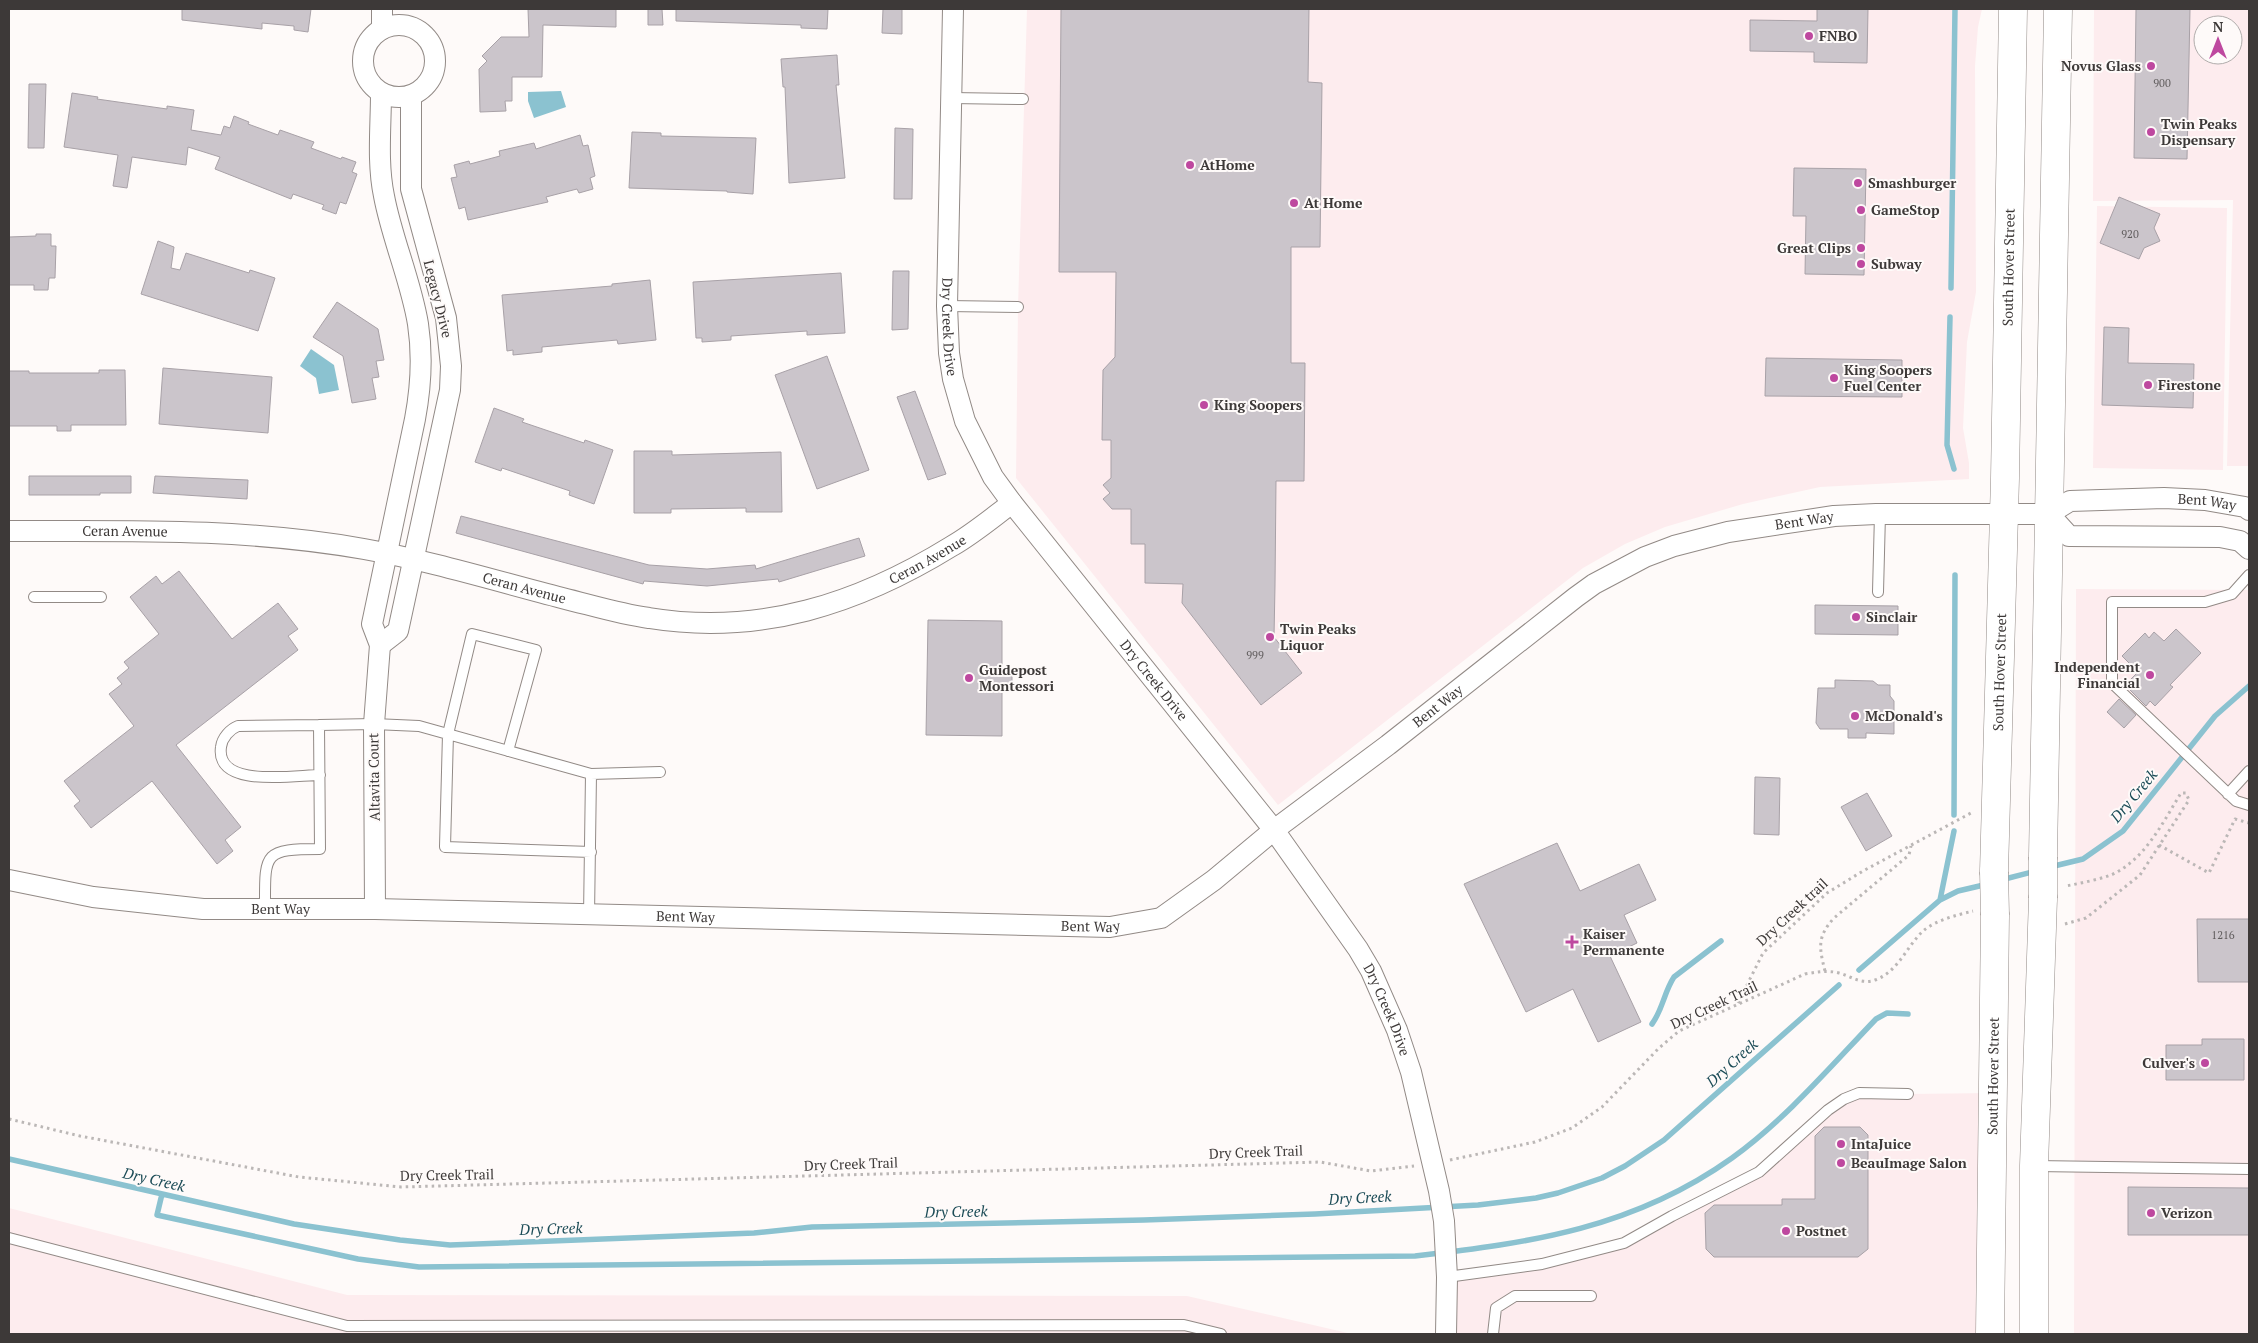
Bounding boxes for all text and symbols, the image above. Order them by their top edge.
north arrow [2193,15,2243,65]
text: N [2213,17,2224,36]
place label: FNBO [1819,26,1857,45]
marker: FNBO [1803,30,1815,42]
place label: Novus Glass [2061,56,2141,75]
marker: Novus Glass [2145,60,2157,72]
house number: 900 [2153,76,2171,90]
place label: Twin Peaks Dispensary [2161,114,2237,149]
marker: Twin Peaks Dispensary [2145,126,2157,138]
place label: AtHome [1200,155,1255,174]
marker: AtHome [1184,159,1196,171]
place label: Smashburger [1868,173,1956,192]
marker: Smashburger [1852,177,1864,189]
place label: At Home [1304,193,1363,212]
marker: At Home [1288,197,1300,209]
place label: GameStop [1871,200,1940,219]
marker: GameStop [1855,204,1867,216]
street label: South Hover Street [1998,207,2019,326]
house number: 920 [2121,227,2139,241]
place label: Great Clips [1777,238,1851,257]
marker: Great Clips [1855,242,1867,254]
place label: Subway [1871,254,1922,273]
street label: Legacy Drive [420,258,457,340]
marker: Subway [1855,258,1867,270]
street label: Dry Creek Drive [938,277,962,377]
place label: King Soopers Fuel Center [1844,360,1932,395]
marker: King Soopers Fuel Center [1828,372,1840,384]
place label: Firestone [2158,375,2221,394]
marker: Firestone [2142,379,2154,391]
place label: King Soopers [1214,395,1302,414]
marker: King Soopers [1198,399,1210,411]
street label: Bent Way [2177,489,2239,514]
street label: Bent Way [1774,506,1836,534]
street label: Ceran Avenue [82,521,168,541]
street label: Ceran Avenue [886,530,970,588]
street label: Ceran Avenue [481,567,568,608]
place label: Sinclair [1866,607,1917,626]
marker: Sinclair [1850,611,1862,623]
street label: South Hover Street [1988,612,2010,731]
place label: Twin Peaks Liquor [1280,619,1356,654]
marker: Twin Peaks Liquor [1264,631,1276,643]
street label: Dry Creek Drive [1116,635,1193,724]
house number: 999 [1246,648,1264,662]
place label: Independent Financial [2054,657,2140,692]
place label: Guidepost Montessori [979,660,1054,695]
marker: Independent Financial [2144,669,2156,681]
marker: Guidepost Montessori [963,672,975,684]
street label: Bent Way [1408,679,1467,731]
place label: McDonald's [1865,706,1943,725]
marker: McDonald's [1849,710,1861,722]
street label: Altavita Court [363,732,384,821]
water label: Dry Creek [2105,764,2162,827]
street label: Dry Creek trail [1752,874,1831,950]
street label: Bent Way [251,899,311,918]
street label: Bent Way [656,906,716,926]
street label: Bent Way [1061,915,1122,936]
place label: Kaiser Permanente [1583,924,1665,959]
house number: 1216 [2211,928,2235,942]
marker: Kaiser Permanente [1565,935,1579,949]
street label: Dry Creek Drive [1359,960,1415,1058]
street label: Dry Creek Trail [1667,976,1761,1033]
street label: South Hover Street [1982,1016,2003,1135]
water label: Dry Creek [1700,1033,1762,1091]
place label: Culver's [2142,1053,2195,1072]
marker: Culver's [2199,1057,2211,1069]
place label: IntaJuice [1851,1134,1912,1153]
marker: IntaJuice [1835,1138,1847,1150]
street label: Dry Creek Trail [1209,1140,1303,1163]
street label: Dry Creek Trail [804,1152,898,1175]
place label: BeauImage Salon [1851,1153,1967,1172]
marker: BeauImage Salon [1835,1157,1847,1169]
water label: Dry Creek [120,1162,188,1196]
street label: Dry Creek Trail [400,1164,494,1185]
water label: Dry Creek [1327,1185,1393,1209]
water label: Dry Creek [923,1200,989,1222]
place label: Verizon [2161,1203,2212,1222]
marker: Verizon [2145,1207,2157,1219]
water label: Dry Creek [518,1217,584,1239]
place label: Postnet [1796,1221,1847,1240]
marker: Postnet [1780,1225,1792,1237]

